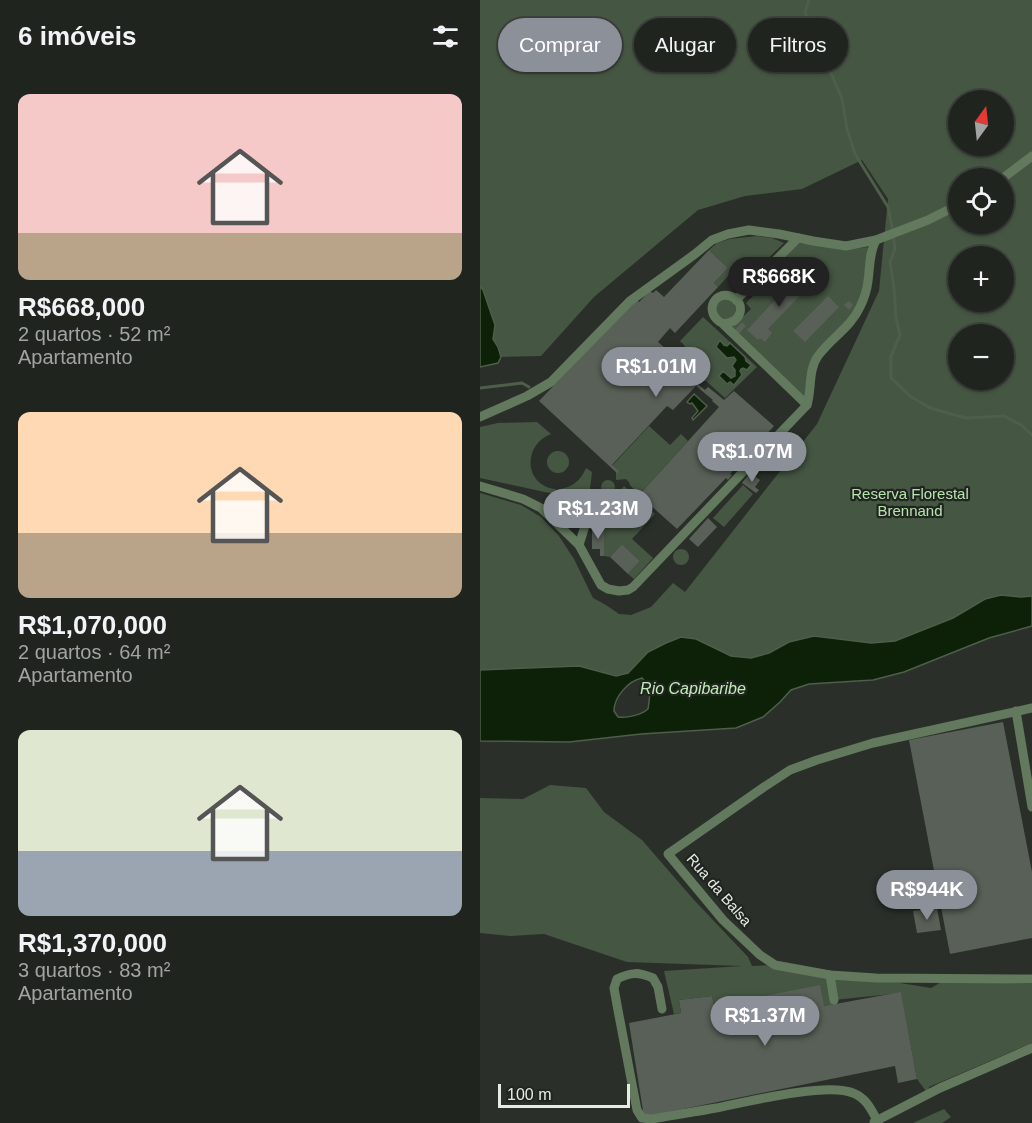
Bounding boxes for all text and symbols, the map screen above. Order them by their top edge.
chip: Comprar [498,18,622,72]
chip: Alugar [634,18,736,72]
chip: Filtros [748,18,848,72]
icon: filters [429,20,462,53]
text: 6 imóveis [18,21,137,51]
north arrow [948,90,1014,156]
map controls [948,90,1014,390]
icon: home [186,133,294,241]
button: locate [948,168,1014,234]
button: + [948,246,1014,312]
pin: R$668K [730,257,828,308]
text: R$668K [742,265,816,287]
text: R$668,000 [18,292,145,322]
text: 2 quartos · 52 m² [18,323,170,345]
button: − [948,324,1014,390]
text: Apartamento [18,346,133,368]
pin: R$1.01M [601,347,711,398]
text: R$1.01M [615,355,697,377]
pin: R$1.07M [697,432,807,483]
text: R$1.07M [711,440,793,462]
icon: home [186,451,294,559]
park label: Reserva Florestal Brennand [851,485,969,519]
pin: R$1.23M [543,489,653,540]
text: R$1.23M [557,497,639,519]
text: R$1,070,000 [18,610,167,640]
text: 2 quartos · 64 m² [18,641,170,663]
text: Apartamento [18,664,133,686]
water label: Rio Capibaribe [640,680,746,697]
icon: home [186,769,294,877]
street label: Rua da Balsa [683,850,756,930]
pin: R$944K [878,870,976,921]
text: R$944K [890,878,964,900]
text: R$1,370,000 [18,928,167,958]
text: 3 quartos · 83 m² [18,959,170,981]
text: Apartamento [18,982,133,1004]
pin: R$1.37M [710,996,820,1047]
text: R$1.37M [724,1004,806,1026]
scale bar [498,1081,630,1108]
text: 100 m [507,1086,551,1103]

